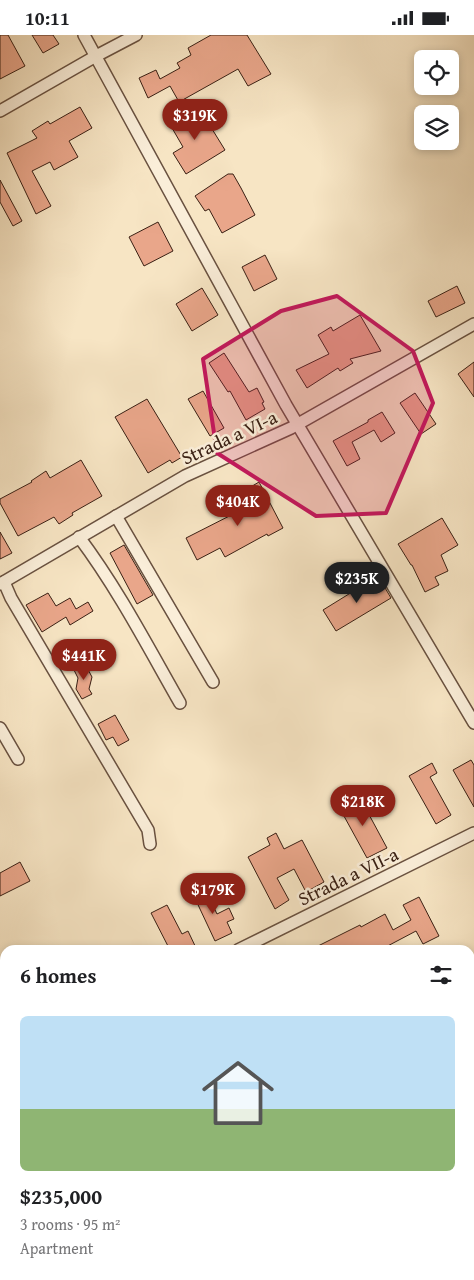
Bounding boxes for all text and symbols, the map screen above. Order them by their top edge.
text: 10:11 [25,4,70,32]
map controls [414,50,459,150]
button: locate [414,50,459,95]
pin: $319K [160,99,230,141]
text: $319K [173,103,217,127]
button: layers [414,105,459,150]
street label: Strada a VI-a [176,403,282,471]
pin: $404K [203,485,273,527]
text: $404K [216,489,260,513]
pin: $235K [322,561,392,604]
text: $235K [335,566,379,590]
pin: $441K [49,639,119,681]
text: $441K [62,643,106,667]
pin: $218K [328,785,398,827]
text: $218K [341,789,385,813]
street label: Strada a VII-a [293,840,403,912]
pin: $179K [178,873,248,915]
text: $179K [191,877,235,901]
text: 6 homes [20,960,96,991]
icon: filters [427,961,455,989]
icon: home [193,1048,283,1138]
text: $235,000 [20,1181,102,1212]
text: 3 rooms · 95 m² [20,1212,120,1236]
text: Apartment [20,1236,93,1260]

